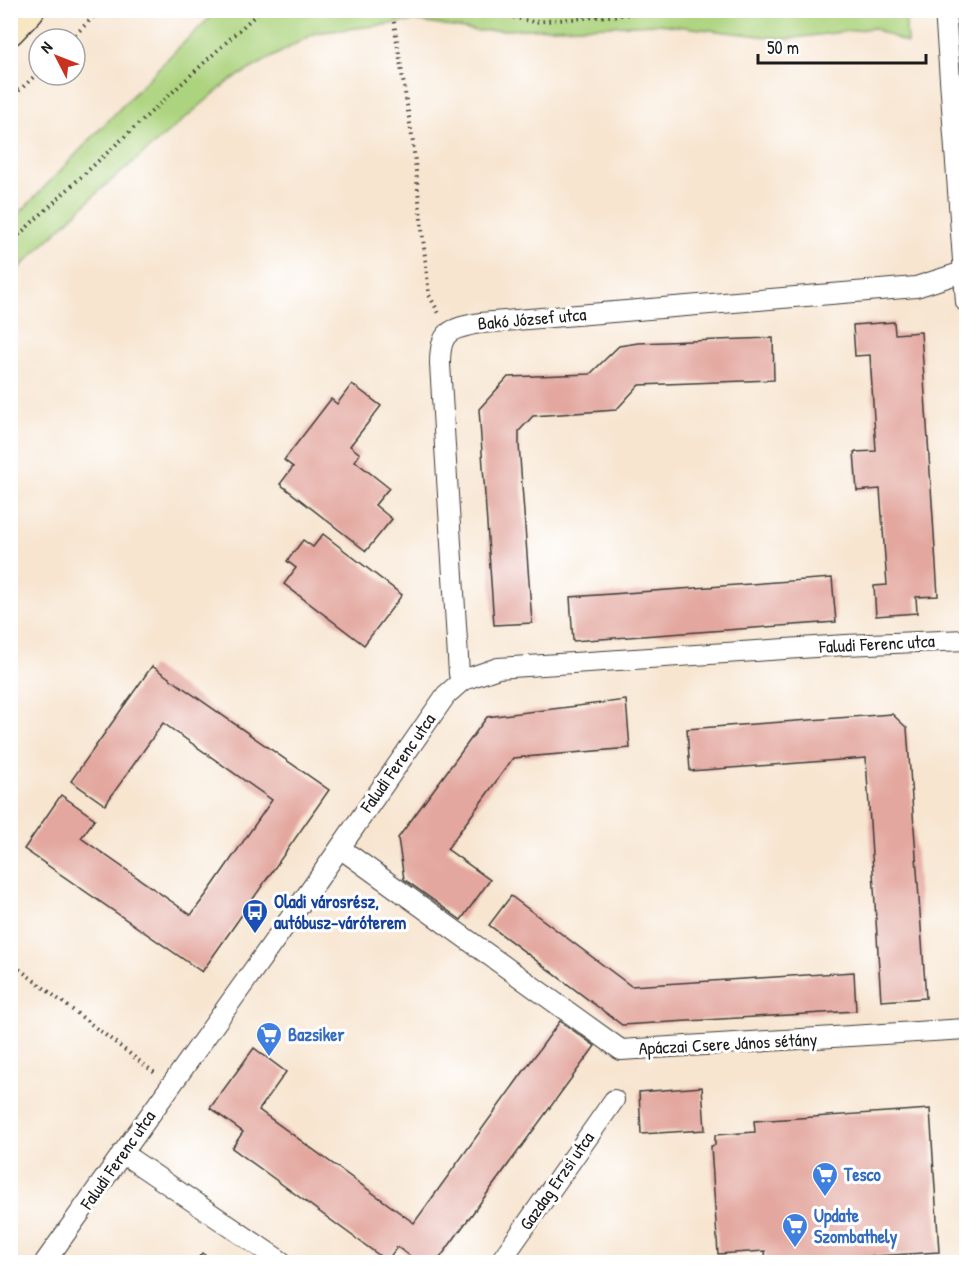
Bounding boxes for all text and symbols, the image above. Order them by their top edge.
north arrow [27,27,87,87]
scale bar [758,27,926,65]
text: 50 m [767,35,799,60]
text: N [35,36,57,57]
street label: Bakó József utca [477,301,587,336]
street label: Faludi Ferenc utca [818,628,935,659]
street label: Faludi Ferenc utca [354,708,441,818]
place label: Oladi városrész, autóbusz-váróterem [274,889,406,935]
bus stop icon: Oladi városrész, autóbusz-váróterem [240,897,270,935]
supermarket icon: Bazsiker [254,1020,284,1058]
place label: Bazsiker [288,1022,344,1047]
street label: Apáczai Csere János sétány [638,1026,818,1061]
street label: Faludi Ferenc utca [74,1105,161,1215]
street label: Gazdag Erzsi utca [513,1127,600,1235]
supermarket icon: Tesco [810,1160,840,1198]
place label: Tesco [843,1162,882,1187]
place label: Update Szombathely [814,1203,898,1250]
supermarket icon: Update Szombathely [780,1211,810,1249]

